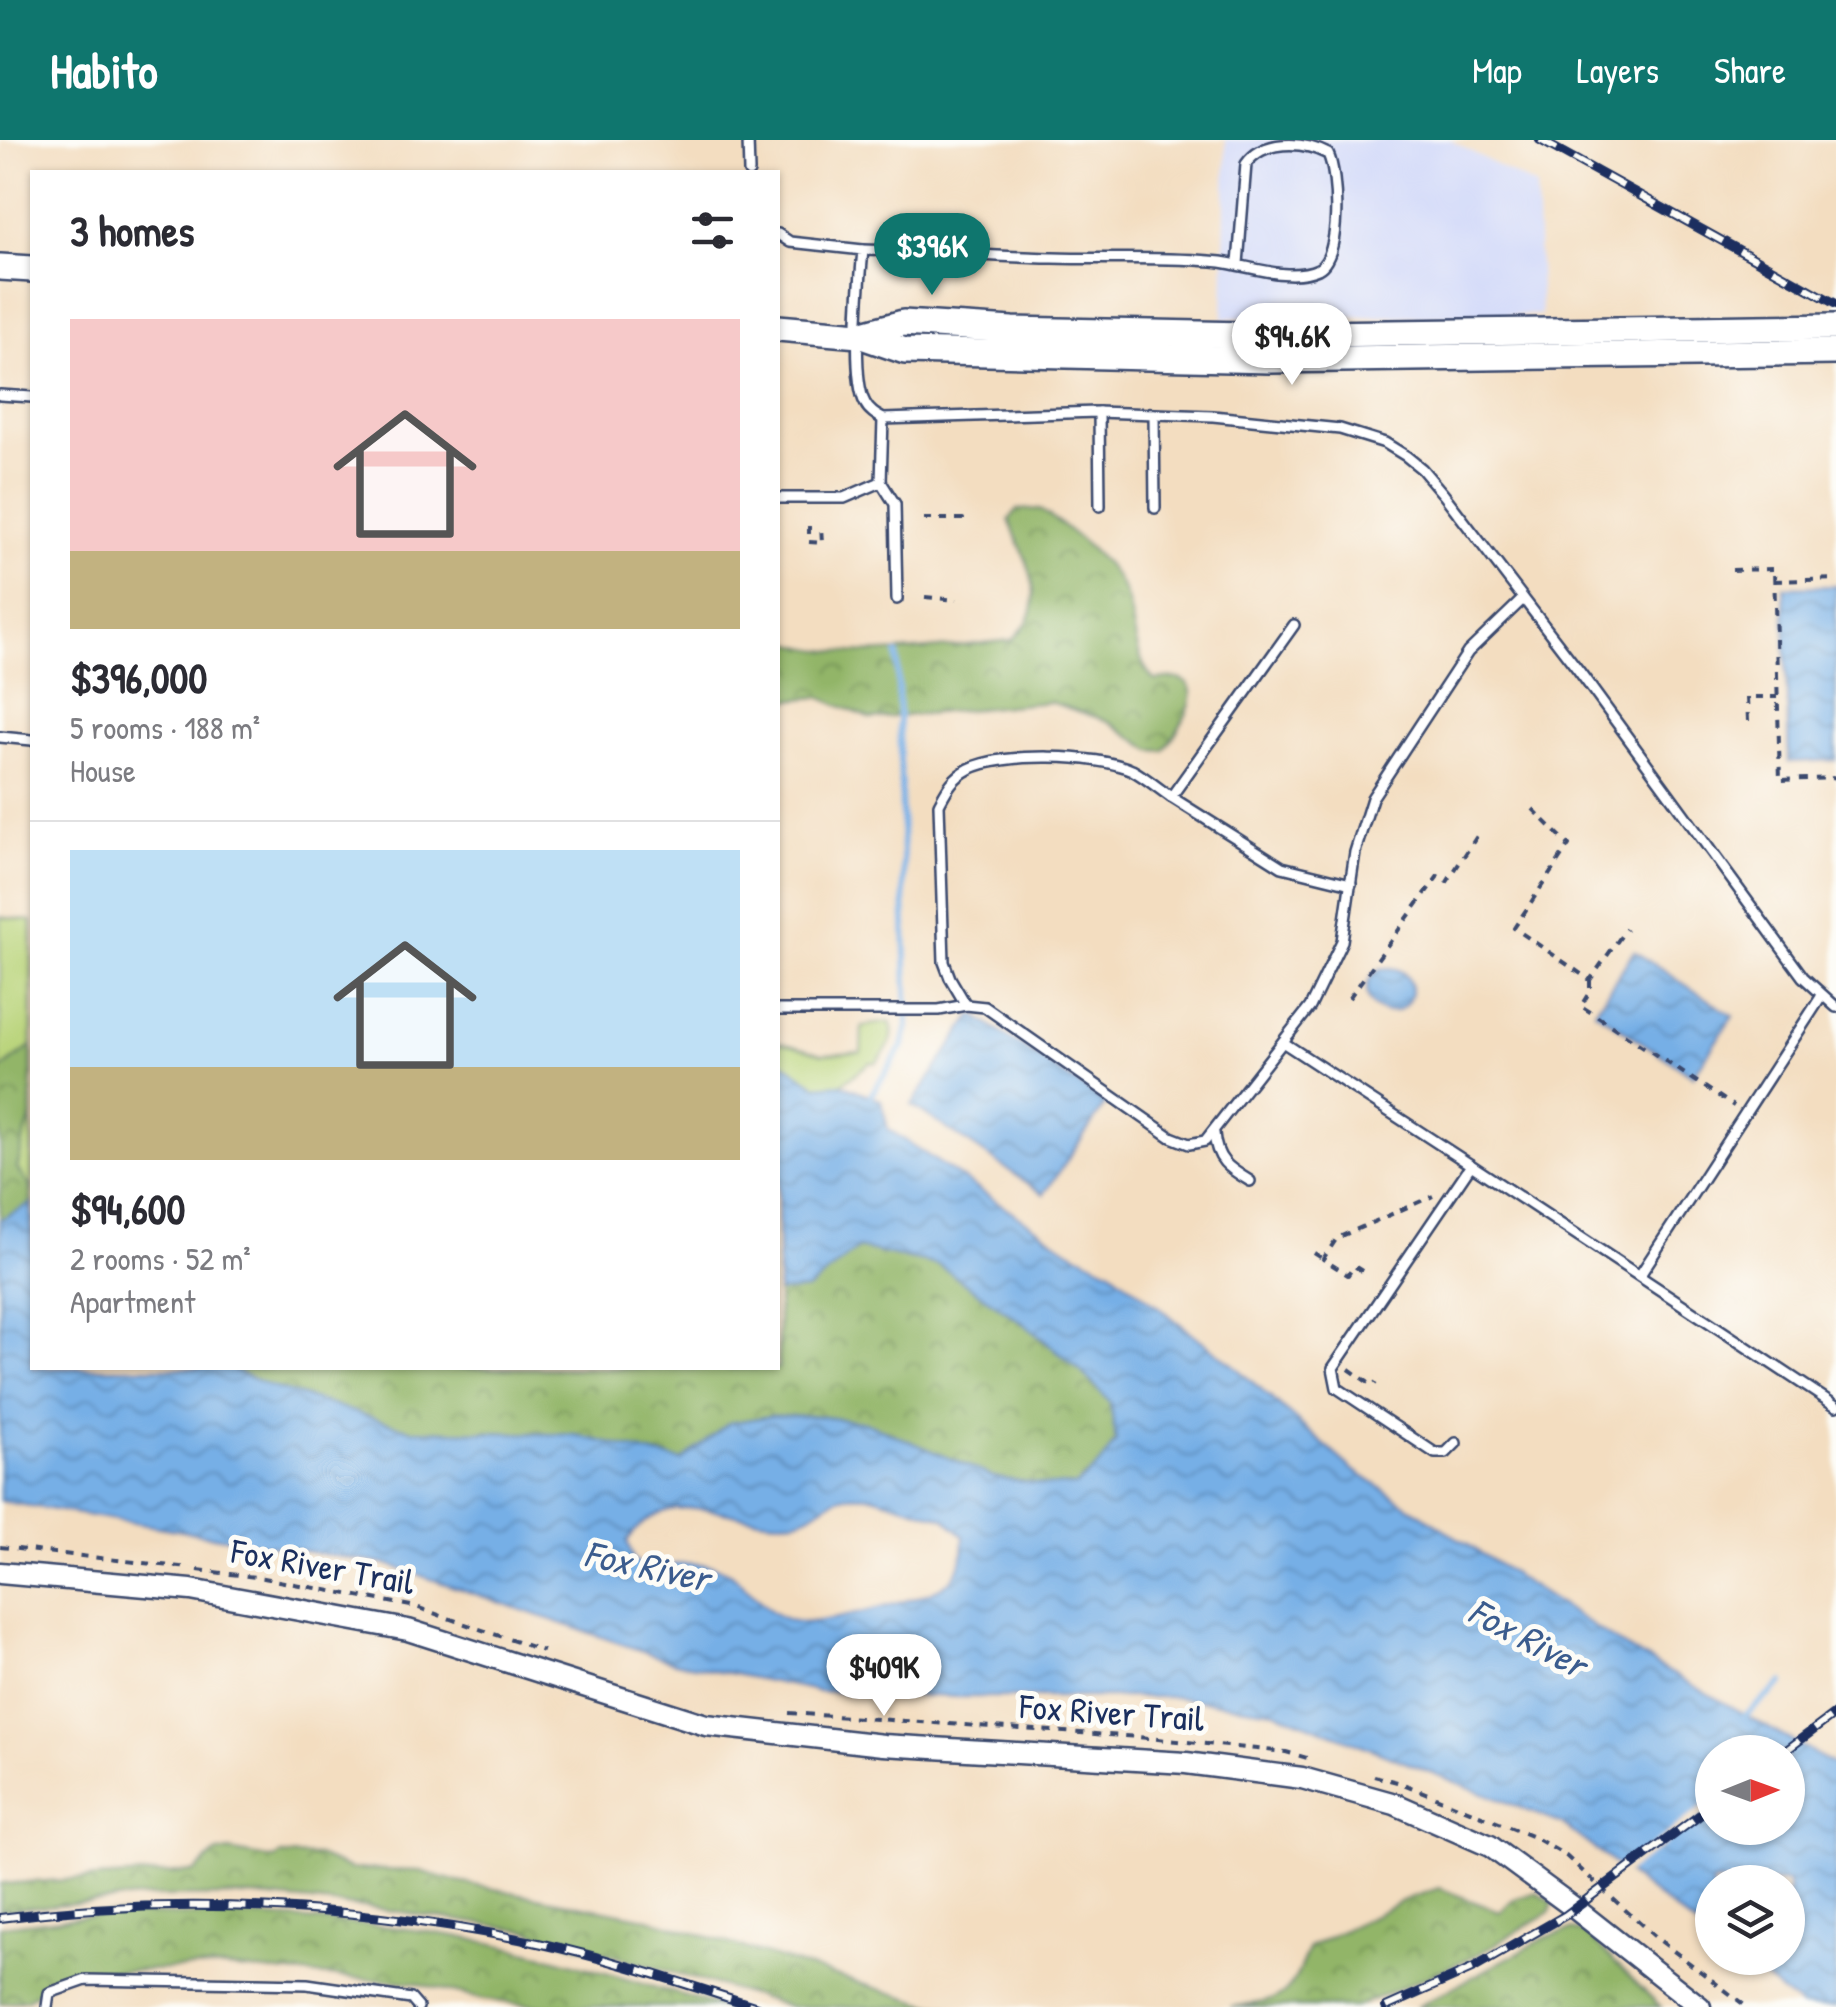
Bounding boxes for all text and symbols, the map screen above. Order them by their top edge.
text: Habito [50,38,158,103]
text: Map [1472,47,1522,94]
text: Layers [1577,47,1659,94]
text: Share [1714,47,1786,94]
text: 3 homes [70,202,195,259]
icon: filters [685,203,740,258]
pin: $396K [862,213,1002,298]
text: $396K [896,224,968,267]
pin: $94.6K [1211,303,1373,388]
text: $94.6K [1254,314,1330,357]
icon: home [315,384,495,564]
text: $396,000 [70,649,207,706]
text: 5 rooms · 188 m² [70,706,260,749]
text: House [70,749,136,792]
icon: home [315,915,495,1095]
text: $94,600 [70,1180,185,1237]
text: 2 rooms · 52 m² [70,1237,251,1280]
text: Apartment [70,1280,195,1323]
water label: Fox River [580,1526,718,1604]
street label: Fox River Trail [227,1527,419,1605]
water label: Fox River [1460,1584,1600,1692]
pin: $409K [814,1634,954,1719]
text: $409K [848,1645,920,1688]
street label: Fox River Trail [1017,1682,1207,1742]
north arrow [1695,1735,1805,1845]
map controls [1695,1735,1805,1975]
button: layers [1695,1865,1805,1975]

